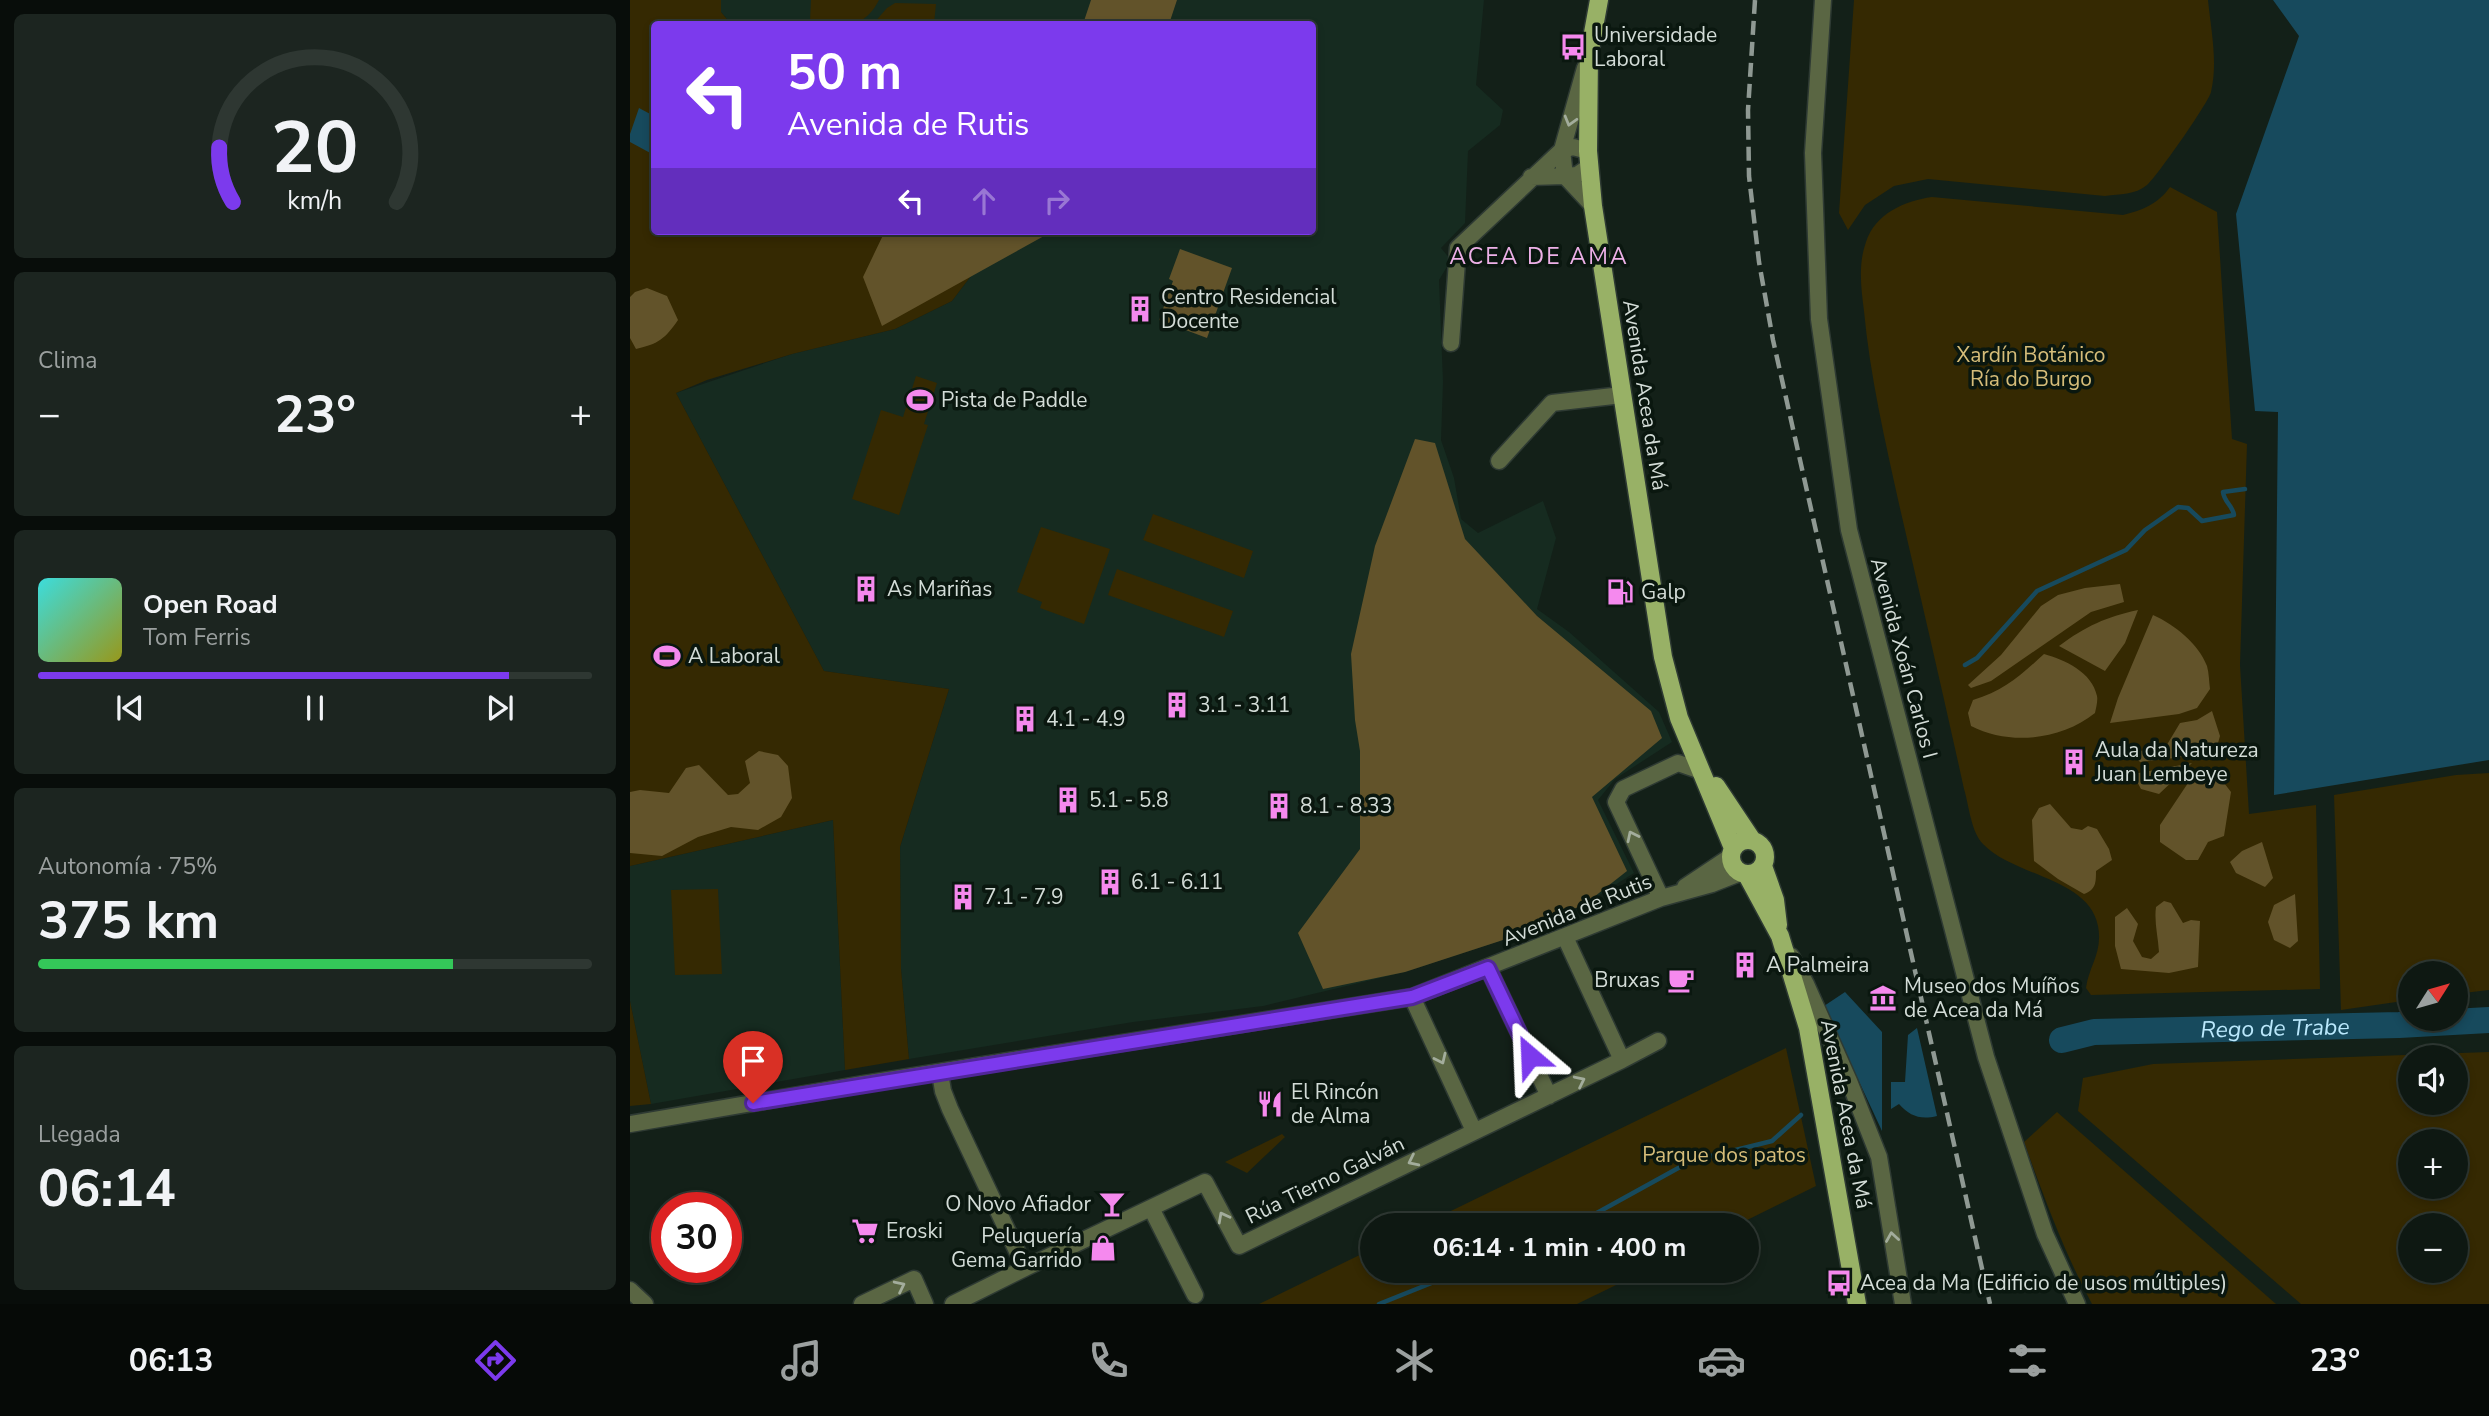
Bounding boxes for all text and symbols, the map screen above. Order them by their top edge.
place label: Universidade Laboral [1594,21,1717,73]
bus stop icon: Universidade Laboral [1558,32,1588,62]
text: 50 m [787,39,902,106]
icon: left [672,49,763,140]
text: 20 [271,98,359,198]
text: Avenida de Rutis [787,103,1029,146]
one-way arrow [1564,115,1578,127]
icon: left [892,182,930,220]
icon: ahead [965,182,1003,220]
icon: right [1038,182,1076,220]
text: km/h [287,184,343,218]
district label: ACEA DE AMA [1449,241,1629,272]
place label: Centro Residencial Docente [1161,283,1337,335]
building icon: Centro Residencial Docente [1125,294,1155,324]
street label: Avenida Acea da Má [1616,298,1674,492]
park label: Xardín Botánico Ría do Burgo [1957,341,2105,393]
text: Clima [38,345,98,376]
text: 23° [274,379,356,450]
sports icon: Pista de Paddle [905,385,935,415]
place label: Pista de Paddle [941,386,1088,414]
text: − [38,389,61,440]
text: + [569,389,592,440]
street label: Avenida Xoán Carlos I [1864,554,1944,762]
building icon: As Mariñas [851,574,881,604]
place label: As Mariñas [887,575,992,603]
fuel station icon: Galp [1605,577,1635,607]
place label: Galp [1641,578,1686,606]
text: Open Road [143,587,278,622]
text: Tom Ferris [143,622,251,653]
sports icon: A Laboral [652,641,682,671]
place label: A Laboral [688,642,781,670]
icon: previous [111,689,149,727]
icon: pause [296,689,334,727]
icon: next [481,689,519,727]
building icon: 3.1 - 3.11 [1162,690,1192,720]
place label: 3.1 - 3.11 [1198,691,1290,719]
building icon: 4.1 - 4.9 [1010,704,1040,734]
place label: 4.1 - 4.9 [1046,705,1126,733]
place label: Aula da Natureza Juan Lembeye [2094,736,2259,788]
building icon: Aula da Natureza Juan Lembeye [2059,747,2089,777]
building icon: 5.1 - 5.8 [1053,785,1083,815]
place label: 5.1 - 5.8 [1089,786,1169,814]
building icon: 8.1 - 8.33 [1264,791,1294,821]
place label: 8.1 - 8.33 [1300,792,1392,820]
one-way arrow [1627,831,1641,843]
text: Autonomía · 75% [38,851,218,882]
building icon: 6.1 - 6.11 [1095,867,1125,897]
street label: Avenida de Rutis [1498,867,1656,953]
place label: 6.1 - 6.11 [1131,868,1223,896]
building icon: 7.1 - 7.9 [948,882,978,912]
place label: 7.1 - 7.9 [984,883,1064,911]
text: 375 km [38,885,219,956]
building icon: A Palmeira [1730,950,1760,980]
place label: A Palmeira [1766,951,1869,979]
north arrow [2398,961,2468,1031]
map controls [2398,961,2468,1283]
cafe icon: Bruxas [1666,965,1696,995]
place label: Bruxas [1594,966,1660,994]
place label: Museo dos Muíños de Acea da Má [1904,972,2080,1024]
museum icon: Museo dos Muíños de Acea da Má [1868,983,1898,1013]
water label: Rego de Trabe [2200,1011,2350,1046]
street label: Avenida Acea da Má [1814,1017,1878,1211]
position arrow [1493,1019,1567,1093]
pin [723,1031,783,1103]
icon: arrive [734,1042,772,1080]
button: sound [2398,1045,2468,1115]
one-way arrow [1433,1052,1447,1064]
one-way arrow [1573,1075,1585,1089]
place label: El Rincón de Alma [1291,1078,1379,1130]
restaurant icon: El Rincón de Alma [1255,1089,1285,1119]
text: Llegada [38,1119,121,1150]
street label: Rúa Tierno Galván [1241,1129,1409,1231]
button: + [2398,1129,2468,1199]
park label: Parque dos patos [1642,1141,1806,1169]
one-way arrow [1407,1152,1420,1166]
text: 06:14 [38,1153,176,1224]
bar icon: O Novo Afiador [1097,1189,1127,1219]
place label: O Novo Afiador [945,1190,1091,1218]
speed limit sign: 30 [651,1192,742,1283]
one-way arrow [1218,1211,1231,1224]
button: − [2398,1213,2468,1283]
supermarket icon: Eroski [850,1216,880,1246]
place label: Eroski [886,1217,943,1245]
place label: Peluquería Gema Garrido [951,1222,1082,1274]
text: 06:14 · 1 min · 400 m [1433,1230,1686,1265]
one-way arrow [1885,1231,1900,1243]
shop icon: Peluquería Gema Garrido [1088,1233,1118,1263]
bus stop icon: Acea da Ma (Edificio de usos múltiples) [1824,1268,1854,1298]
place label: Acea da Ma (Edificio de usos múltiples) [1860,1269,2227,1297]
one-way arrow [893,1280,905,1294]
icon: directions [471,1336,520,1385]
icon: music [777,1336,826,1385]
icon: phone [1084,1336,1133,1385]
icon: climate [1390,1336,1439,1385]
icon: car [1697,1336,1746,1385]
icon: filters [2003,1336,2052,1385]
text: 06:13 [129,1339,213,1382]
text: 23° [2310,1339,2360,1382]

